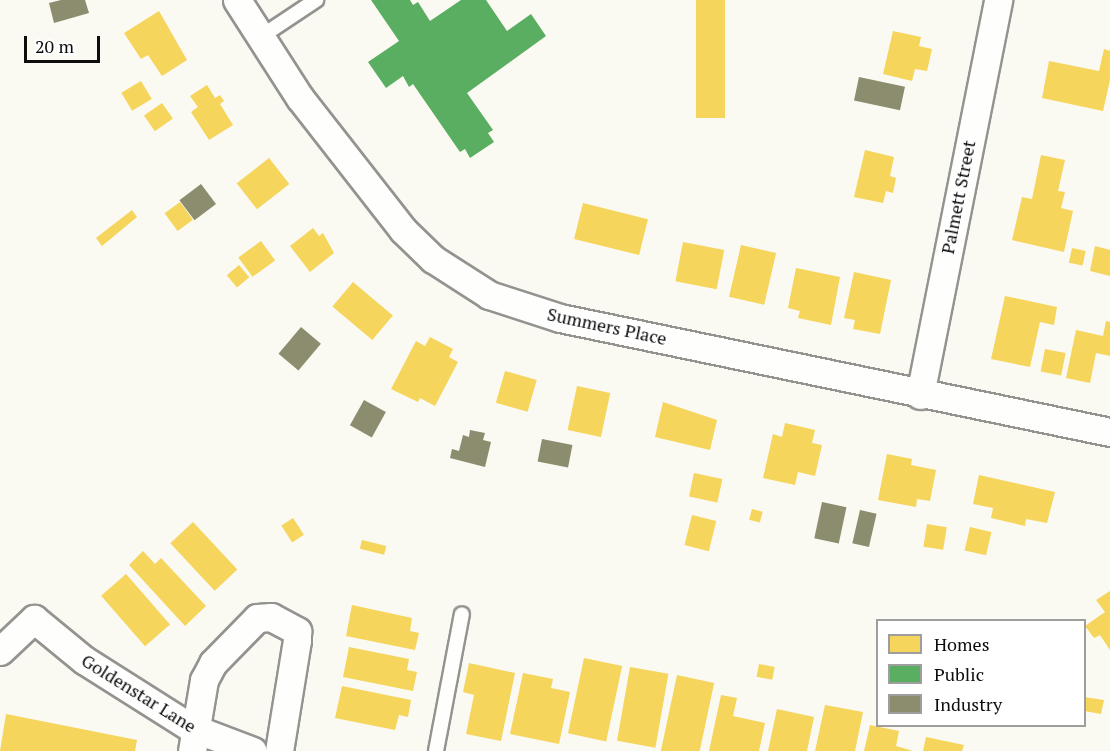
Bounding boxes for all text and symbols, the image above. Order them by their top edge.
scale bar [27,24,104,62]
text: 20 m [35,34,74,58]
street label: Palmett Street [936,138,980,256]
street label: Summers Place [545,303,669,349]
legend [876,619,1086,727]
text: Homes [934,632,989,656]
street label: Goldenstar Lane [78,649,200,737]
text: Public [934,662,984,686]
text: Industry [934,692,1002,716]

